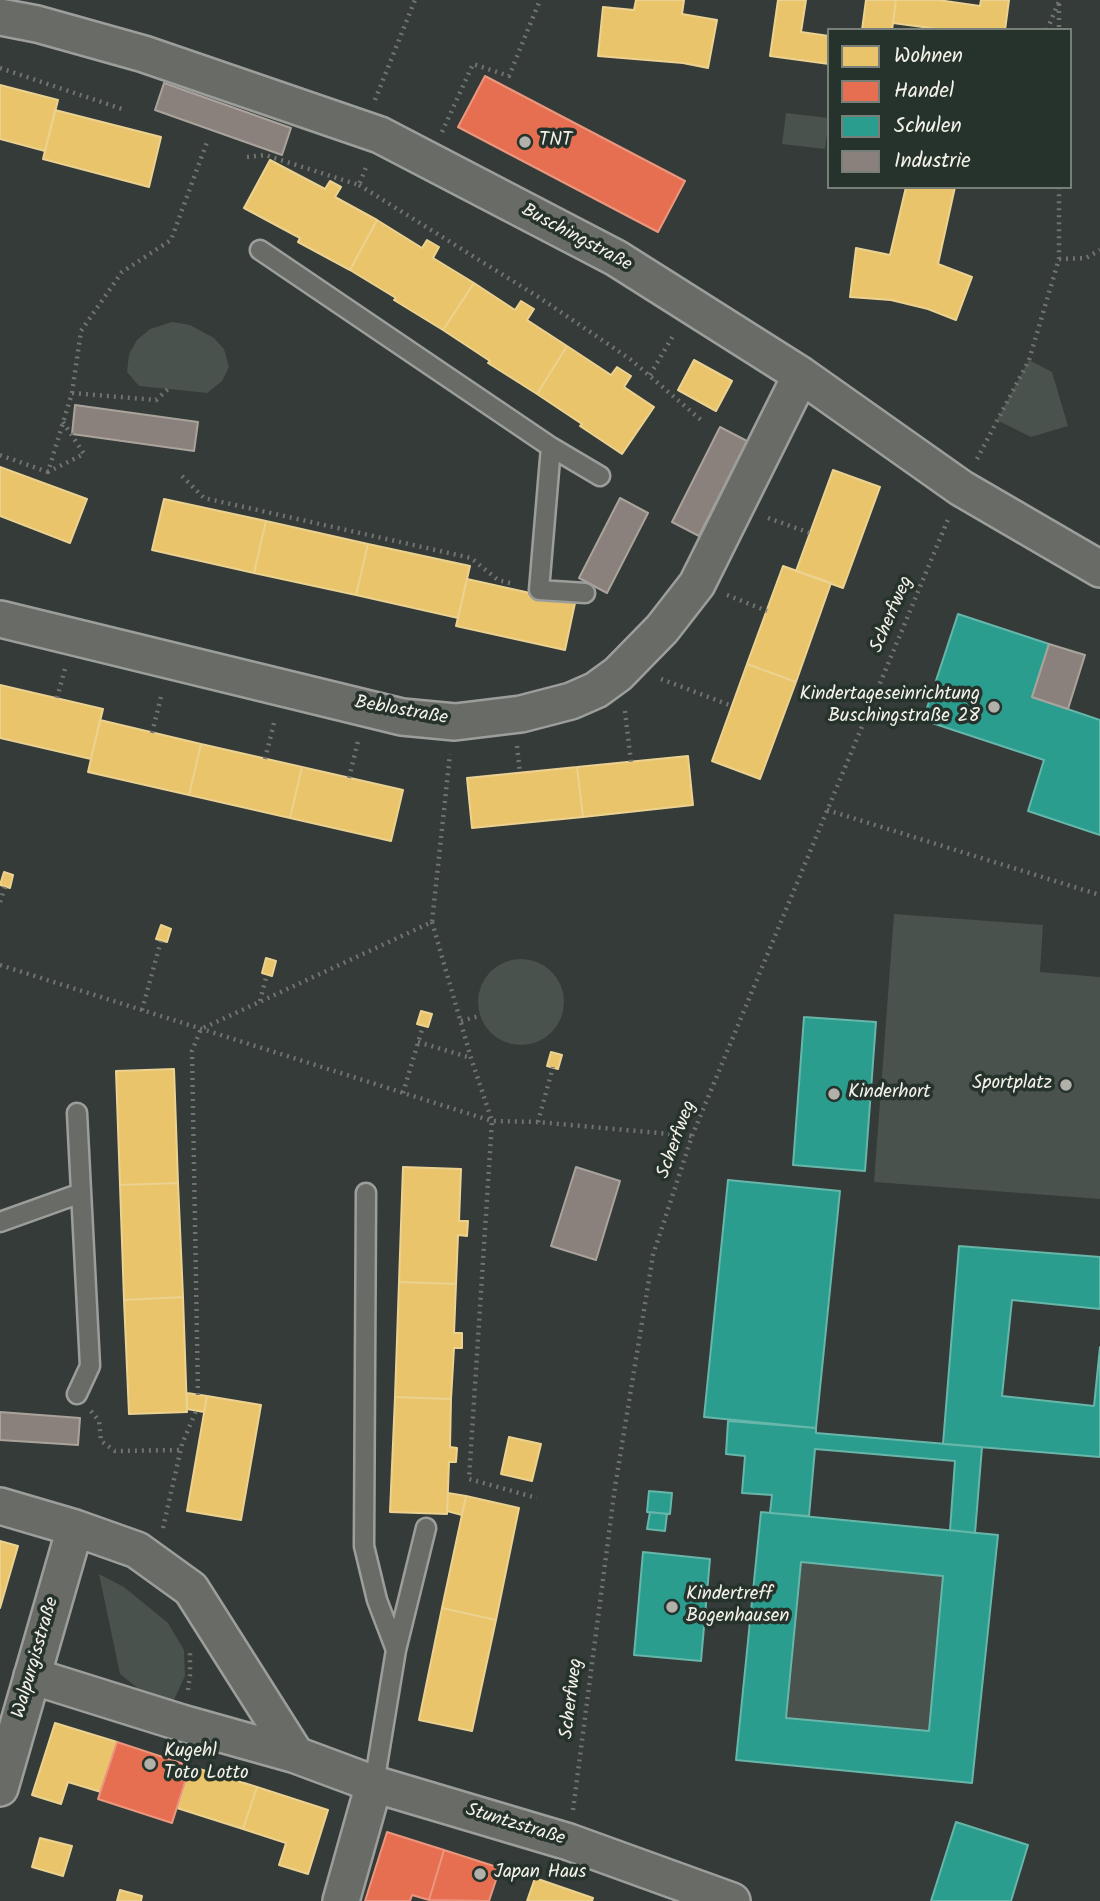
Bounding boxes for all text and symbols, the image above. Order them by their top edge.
legend [827,28,1072,189]
text: Wohnen [894,40,963,73]
text: Handel [894,75,954,108]
text: Schulen [894,110,962,143]
place label: TNT [539,131,572,153]
marker: TNT [517,134,533,150]
text: Industrie [894,145,971,178]
street label: Buschingstraße [517,200,635,278]
street label: Scherfweg [867,573,919,657]
place label: Kindertageseinrichtung Buschingstraße 28 [800,685,980,729]
street label: Beblostraße [353,693,449,731]
marker: Kindertageseinrichtung Buschingstraße 28 [986,699,1002,715]
place label: Sportplatz [972,1074,1052,1096]
marker: Sportplatz [1058,1077,1074,1093]
place label: Kinderhort [848,1083,931,1105]
marker: Kinderhort [826,1086,842,1102]
street label: Scherfweg [653,1098,703,1182]
place label: Kindertreff Bogenhausen [686,1585,789,1629]
street label: Walpurgisstraße [9,1595,65,1721]
marker: Kindertreff Bogenhausen [664,1599,680,1615]
street label: Scherfweg [557,1657,589,1741]
place label: Kugehl Toto Lotto [164,1742,249,1786]
marker: Kugehl Toto Lotto [142,1756,158,1772]
street label: Stuntzstraße [463,1800,567,1852]
place label: Japan Haus [494,1863,586,1885]
marker: Japan Haus [472,1866,488,1882]

